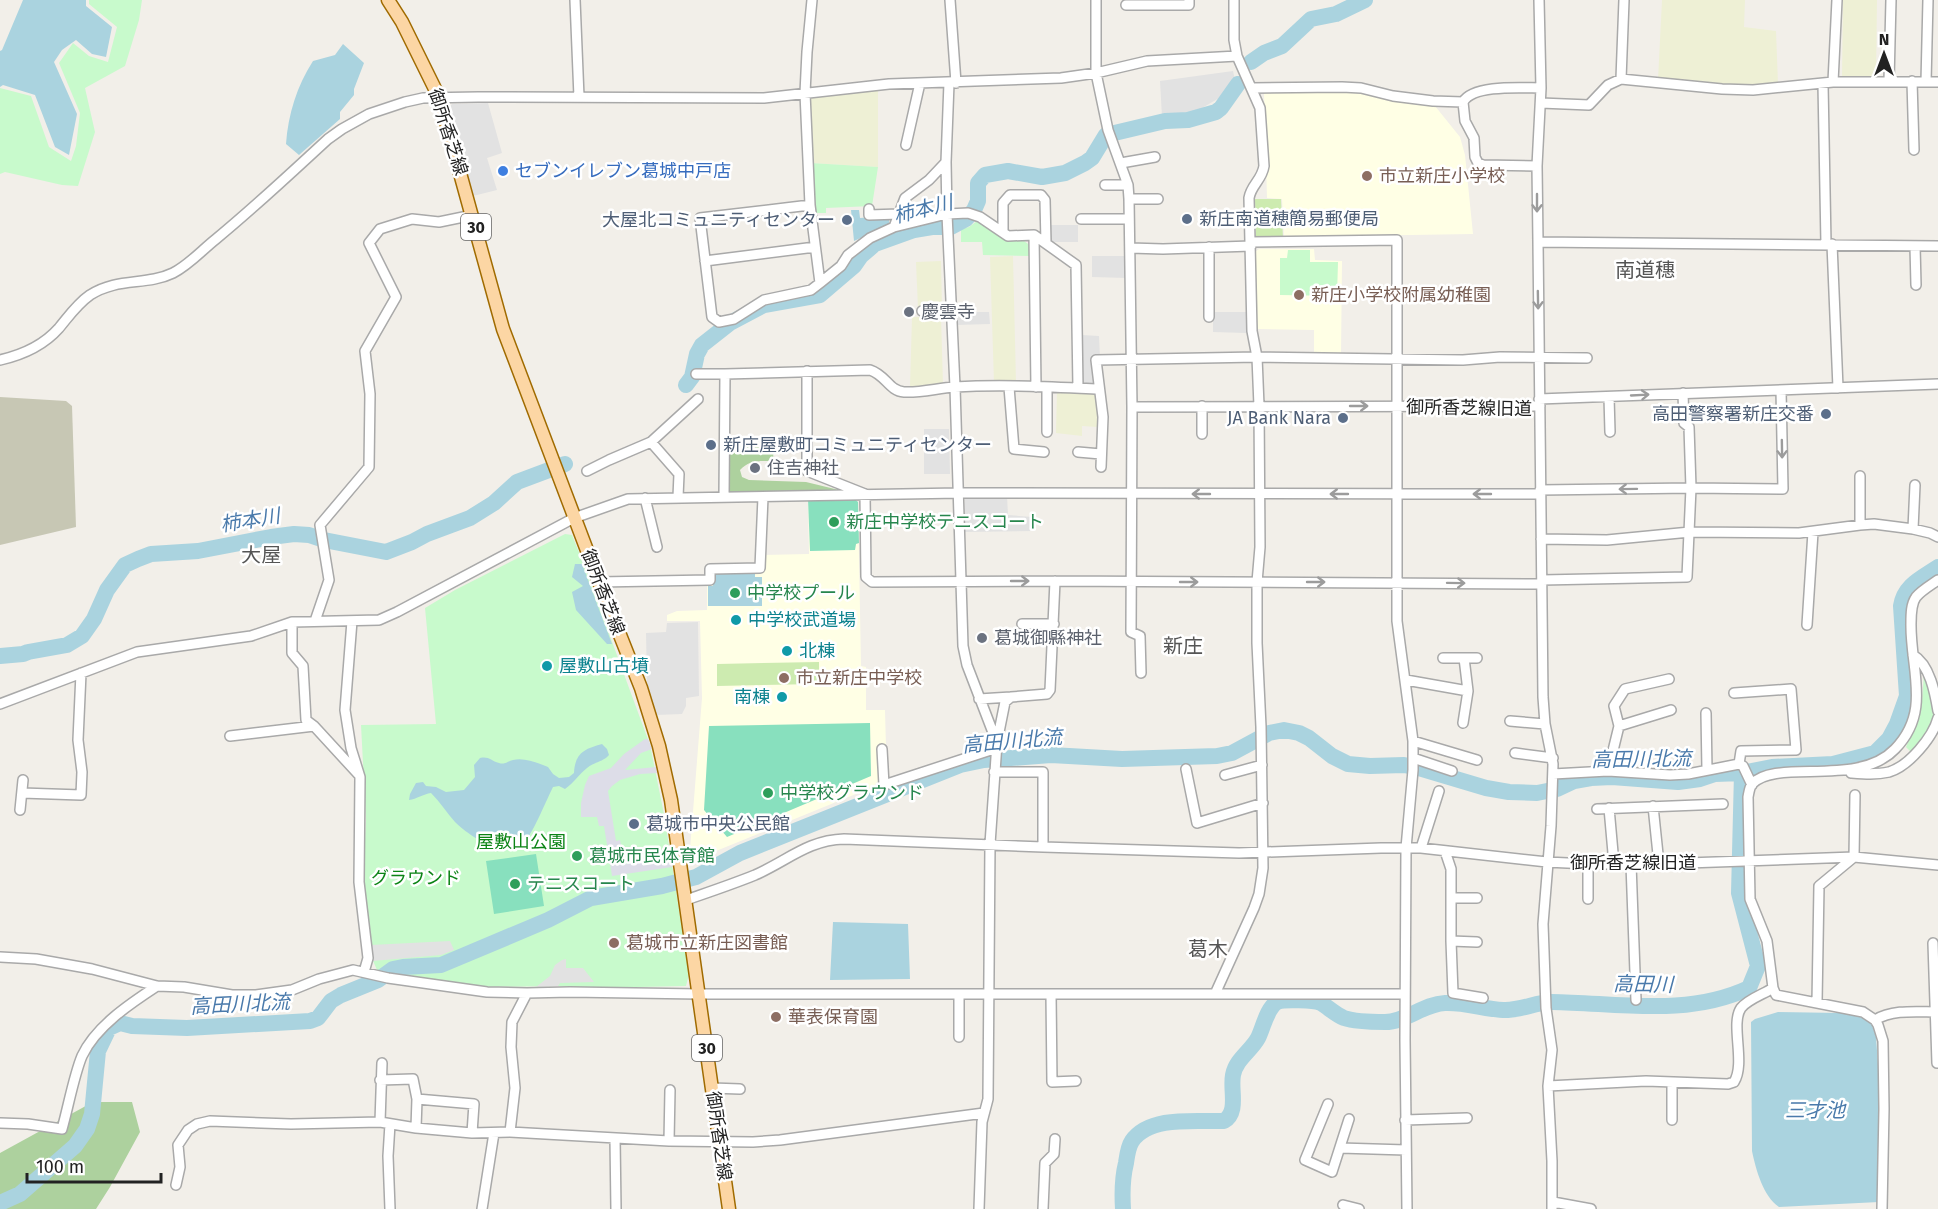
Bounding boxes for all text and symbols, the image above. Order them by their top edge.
north arrow [1854,24,1914,84]
text: N [1879,30,1889,49]
street label: 御所香芝線 [424,86,472,178]
place label: セブンイレブン葛城中戸店 [515,160,731,182]
marker: セブンイレブン葛城中戸店 [496,164,510,178]
place label: 市立新庄小学校 [1379,165,1505,187]
marker: 市立新庄小学校 [1360,169,1374,183]
water label: 柿本川 [891,190,957,228]
one-way arrow [1531,192,1543,212]
place label: 新庄南道穂簡易郵便局 [1199,208,1379,230]
place label: 大屋北コミュニティセンター [602,209,835,231]
marker: 新庄南道穂簡易郵便局 [1180,212,1194,226]
marker: 大屋北コミュニティセンター [840,213,854,227]
road number: 30 [461,214,491,240]
district label: 南道穗 [1615,258,1675,282]
place label: 新庄小学校附属幼稚園 [1311,284,1491,306]
marker: 新庄小学校附属幼稚園 [1292,288,1306,302]
one-way arrow [1532,290,1544,310]
place label: 慶雲寺 [921,301,975,323]
marker: 慶雲寺 [902,305,916,319]
one-way arrow [1629,390,1649,401]
street label: 御所香芝線旧道 [1406,396,1532,420]
one-way arrow [1348,400,1368,412]
place label: 高田警察署新庄交番 [1652,403,1814,425]
place label: JA Bank Nara [1227,407,1331,429]
marker: 高田警察署新庄交番 [1819,407,1833,421]
marker: JA Bank Nara [1336,411,1350,425]
place label: 新庄屋敷町コミュニティセンター [723,434,992,456]
marker: 新庄屋敷町コミュニティセンター [704,438,718,452]
one-way arrow [1777,438,1788,458]
place label: 住吉神社 [767,457,839,479]
marker: 住吉神社 [748,461,762,475]
one-way arrow [1618,483,1638,495]
one-way arrow [1191,488,1211,500]
one-way arrow [1329,488,1349,500]
one-way arrow [1472,488,1492,500]
water label: 柿本川 [218,503,283,537]
place label: 新庄中学校テニスコート [846,511,1044,533]
marker: 新庄中学校テニスコート [827,515,841,529]
district label: 大屋 [241,543,281,567]
street label: 御所香芝線 [577,546,629,638]
one-way arrow [1010,575,1030,587]
one-way arrow [1179,576,1199,588]
one-way arrow [1305,576,1325,588]
one-way arrow [1445,578,1465,589]
place label: 中学校プール [747,582,855,604]
marker: 中学校プール [728,586,742,600]
place label: 中学校武道場 [748,609,856,631]
marker: 中学校武道場 [729,613,743,627]
place label: 葛城御縣神社 [994,627,1102,649]
marker: 葛城御縣神社 [975,631,989,645]
district label: 新庄 [1163,634,1203,658]
place label: 北棟 [799,640,835,662]
marker: 北棟 [780,644,794,658]
place label: 屋敷山古墳 [559,655,649,677]
marker: 屋敷山古墳 [540,659,554,673]
place label: 市立新庄中学校 [796,667,922,689]
marker: 市立新庄中学校 [777,671,791,685]
place label: 南棟 [734,686,770,708]
marker: 南棟 [775,690,789,704]
water label: 高田川北流 [961,724,1066,757]
water label: 高田川北流 [1591,746,1694,772]
place label: 中学校グラウンド [780,782,924,804]
marker: 中学校グラウンド [761,786,775,800]
place label: 葛城市中央公民館 [646,813,790,835]
marker: 葛城市中央公民館 [627,817,641,831]
park label: 屋敷山公園 [476,831,566,853]
place label: 葛城市民体育館 [589,845,715,867]
marker: 葛城市民体育館 [570,849,584,863]
street label: 御所香芝線旧道 [1570,852,1696,874]
park label: グラウンド [371,867,461,889]
place label: テニスコート [527,873,635,895]
marker: テニスコート [508,877,522,891]
place label: 葛城市立新庄図書館 [626,932,788,954]
marker: 葛城市立新庄図書館 [607,936,621,950]
district label: 葛木 [1188,937,1228,961]
water label: 高田川 [1613,971,1675,997]
water label: 高田川北流 [189,989,294,1019]
place label: 華表保育園 [788,1006,878,1028]
marker: 華表保育園 [769,1010,783,1024]
road number: 30 [692,1035,722,1061]
street label: 御所香芝線 [702,1090,736,1182]
water label: 三才池 [1785,1098,1847,1122]
scale bar [27,1146,160,1184]
text: 100 m [36,1156,84,1178]

